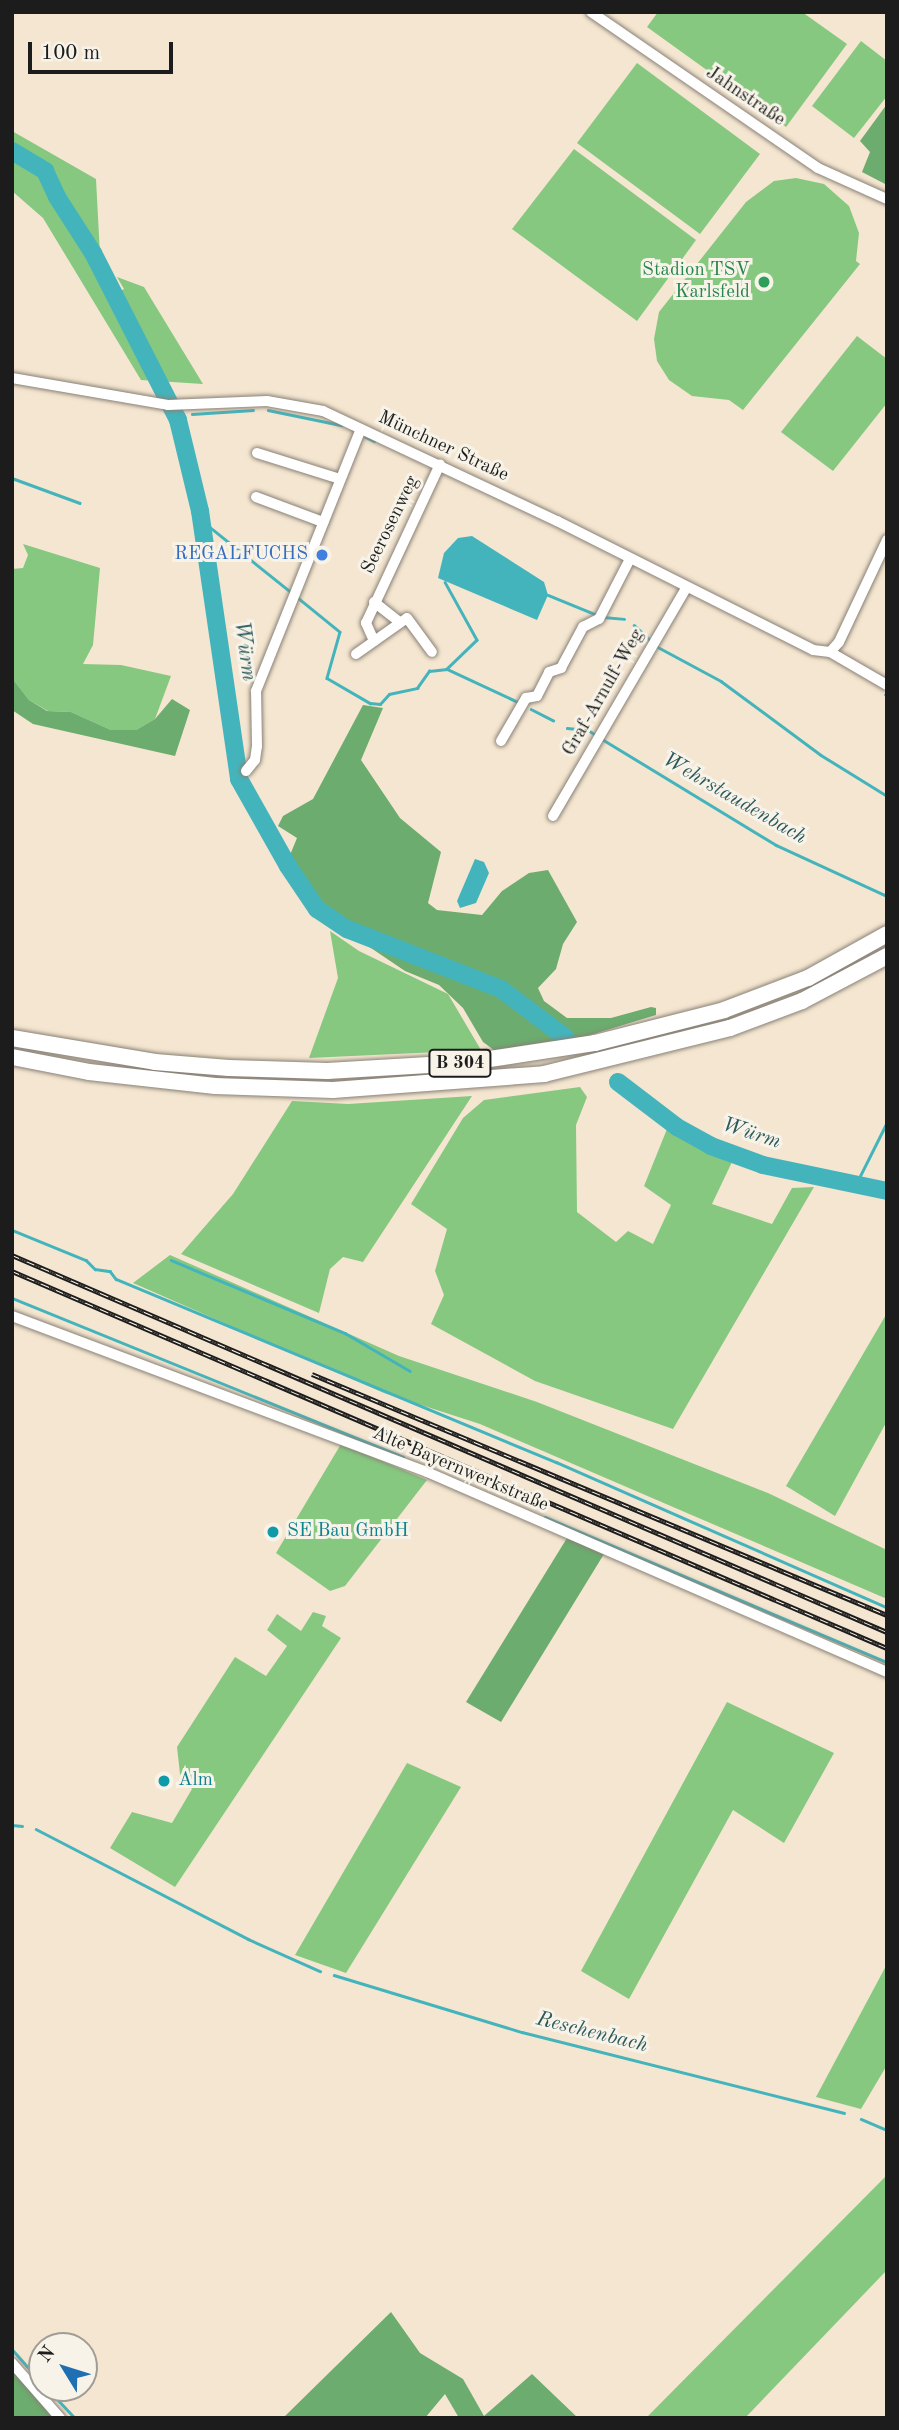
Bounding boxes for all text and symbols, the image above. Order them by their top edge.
scale bar [32,28,177,72]
text: 100 m [41,43,100,64]
street label: Jahnstraße [701,62,789,132]
place label: Stadion TSV Karlsfeld [642,260,750,304]
marker: Stadion TSV Karlsfeld [756,274,772,290]
street label: Münchner Straße [374,407,512,487]
street label: Seerosenweg [357,472,425,578]
place label: REGALFUCHS [174,544,308,566]
marker: REGALFUCHS [314,547,330,563]
water label: Würm [227,619,261,683]
street label: Graf-Arnulf-Weg [558,625,650,761]
water label: Wehrstaudenbach [657,747,811,851]
road number: B 304 [427,1048,493,1078]
water label: Würm [718,1113,784,1155]
street label: Alte Bayernwerkstraße [368,1422,552,1518]
place label: SE Bau GmbH [287,1521,409,1543]
marker: SE Bau GmbH [265,1524,281,1540]
place label: Alm [178,1770,213,1792]
marker: Alm [156,1773,172,1789]
water label: Reschenbach [534,2007,650,2059]
north arrow [28,2332,98,2402]
text: N [36,2343,60,2367]

